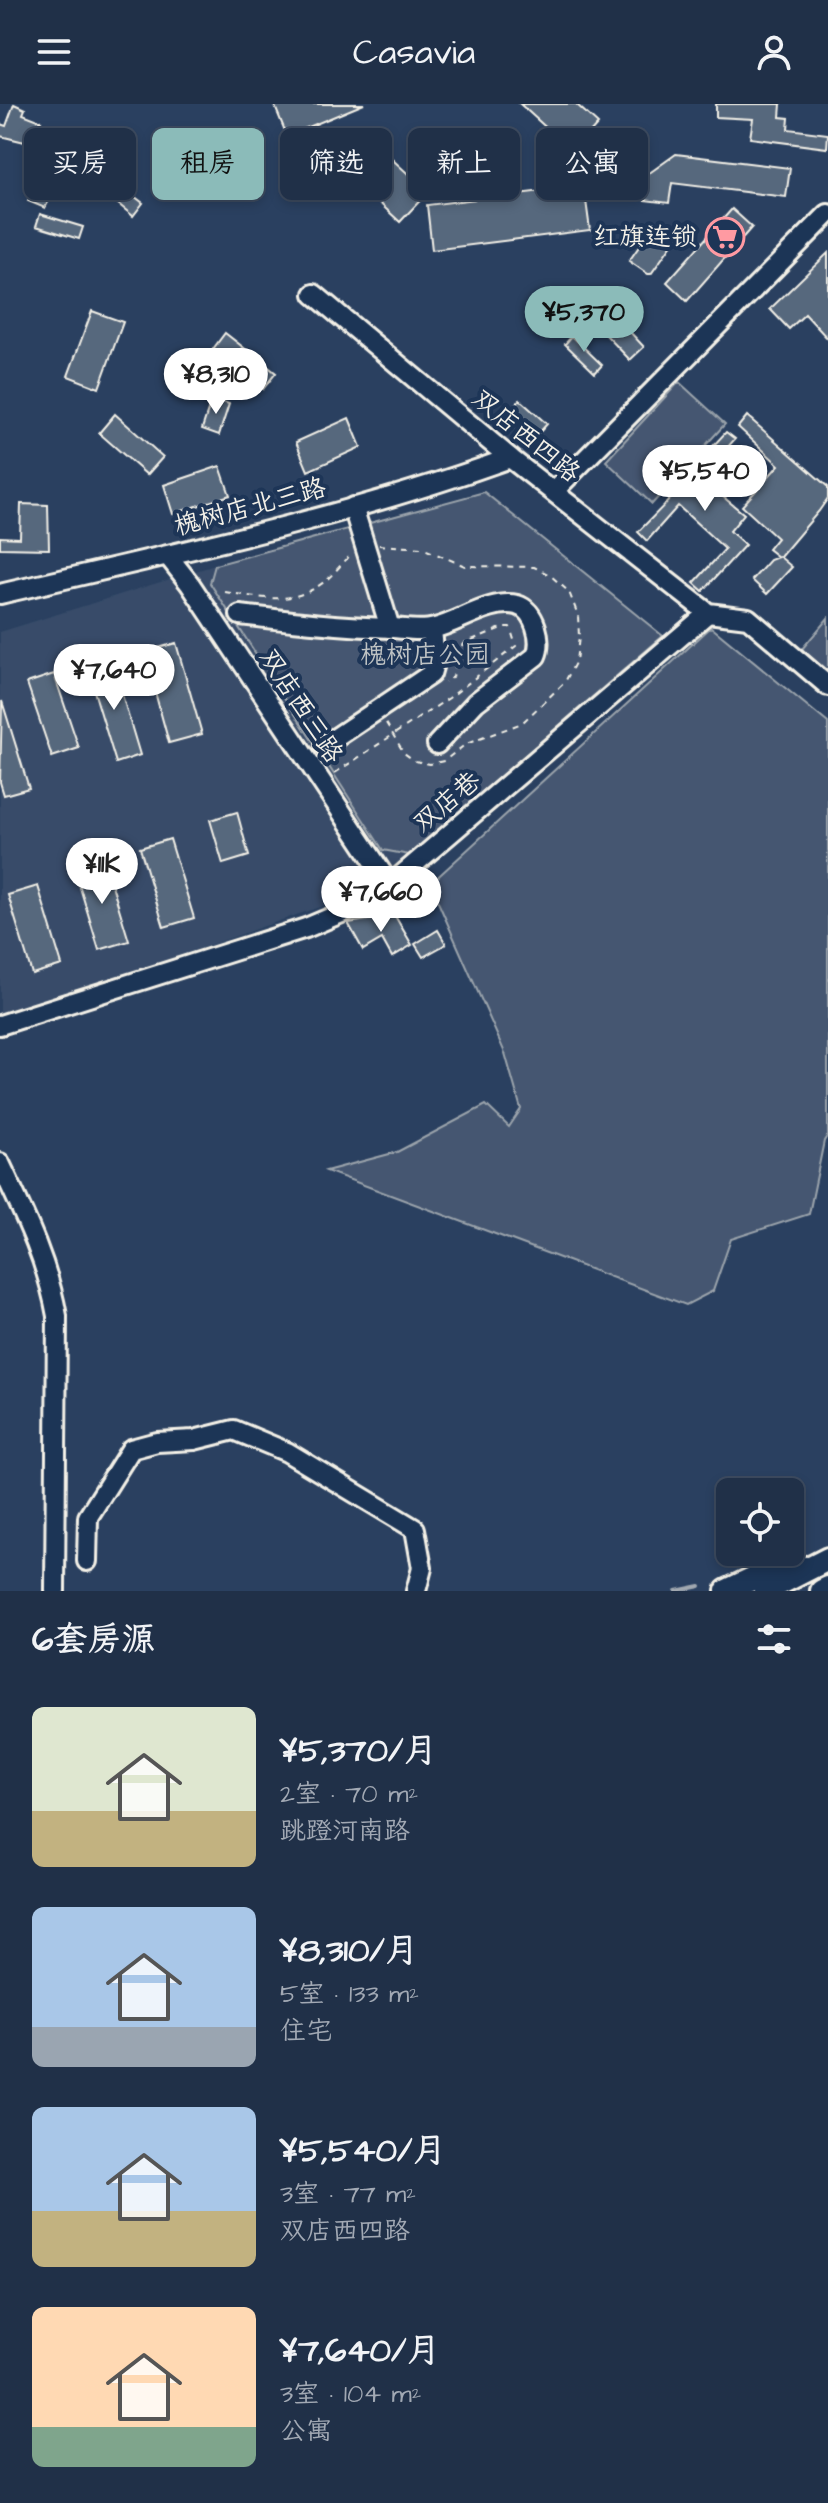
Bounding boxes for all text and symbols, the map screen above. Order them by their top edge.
text: Casavia [353,27,475,78]
icon: menu [32,30,76,74]
icon: person [752,30,796,74]
chip: 买房 [24,128,136,200]
chip: 租房 [152,128,264,200]
chip: 筛选 [280,128,392,200]
chip: 新上 [408,128,520,200]
chip: 公寓 [536,128,648,200]
supermarket icon: 红旗连锁 [704,216,746,258]
place label: 红旗连锁 [593,219,697,255]
pin: ¥5,370 [519,286,649,354]
text: ¥5,370 [543,294,625,330]
pin: ¥8,310 [151,348,281,416]
text: ¥8,310 [182,356,250,392]
street label: 双店西四路 [464,381,588,491]
pin: ¥5,540 [640,445,770,513]
text: ¥5,540 [660,453,750,489]
street label: 槐树店北三路 [170,469,330,545]
park label: 槐树店公园 [360,637,490,673]
street label: 双店西三路 [250,642,352,770]
pin: ¥7,640 [49,644,179,712]
text: ¥7,640 [72,652,156,688]
street label: 双店巷 [406,763,488,841]
pin: ¥11K [55,838,149,906]
text: ¥11K [84,846,120,882]
pin: ¥7,660 [316,866,446,934]
text: ¥7,660 [339,874,423,910]
map controls [716,1478,804,1566]
button: locate [716,1478,804,1566]
text: 6套房源 [32,1616,155,1664]
icon: filters [752,1617,796,1661]
text: ¥5,370/月 [280,1727,437,1775]
icon: home [96,1739,192,1835]
text: 2室 · 70 m² [280,1776,418,1812]
text: 跳蹬河南路 [280,1813,410,1849]
text: ¥8,310/月 [280,1927,419,1975]
icon: home [96,1939,192,2035]
text: 5室 · 133 m² [280,1976,419,2012]
text: 住宅 [280,2013,332,2049]
text: ¥5,540/月 [280,2127,446,2175]
icon: home [96,2139,192,2235]
text: 3室 · 77 m² [280,2176,416,2212]
text: 双店西四路 [280,2213,410,2249]
text: ¥7,640/月 [280,2327,441,2375]
icon: home [96,2339,192,2435]
text: 3室 · 104 m² [280,2376,422,2412]
text: 公寓 [280,2413,332,2449]

